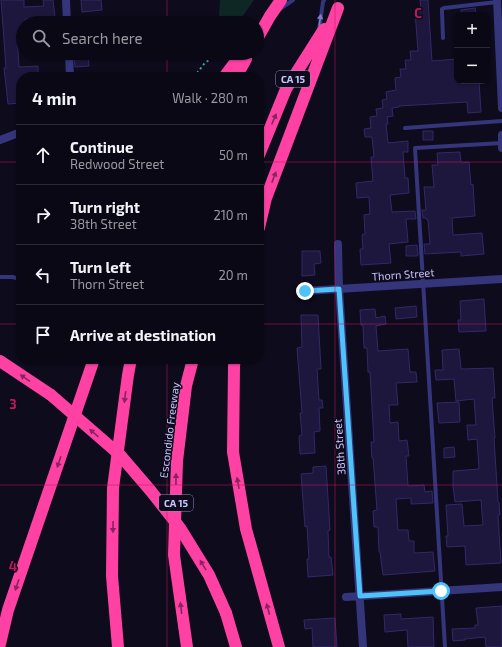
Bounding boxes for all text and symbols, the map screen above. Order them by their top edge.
text: C [414,5,422,21]
map controls [454,12,490,84]
button: + [454,12,490,48]
one-way arrow [317,14,323,26]
search box [16,16,264,60]
icon: search [30,27,52,49]
text: Search here [62,29,143,47]
button: − [454,48,490,84]
road number: CA 15 [276,71,310,87]
text: 4 min [32,88,76,108]
text: Walk · 280 m [172,90,248,106]
one-way arrow [271,114,277,125]
text: Continue [70,138,133,156]
icon: ahead [32,144,54,166]
text: 50 m [219,147,248,163]
text: Redwood Street [70,156,164,172]
one-way arrow [271,171,277,183]
text: Turn right [70,198,140,216]
icon: right [32,204,54,226]
text: 210 m [213,207,248,223]
text: 38th Street [70,216,137,232]
text: Turn left [70,258,131,276]
icon: left [32,264,54,286]
street label: Thorn Street [371,265,435,283]
text: 20 m [219,267,248,283]
text: Thorn Street [70,276,144,292]
route end [296,282,314,300]
icon: arrive [32,324,54,346]
text: Arrive at destination [70,326,216,344]
one-way arrow [20,374,31,382]
street label: Escondido Freeway [157,381,181,479]
one-way arrow [122,391,128,403]
text: 3 [9,396,17,412]
street label: 38th Street [331,418,347,476]
one-way arrow [90,429,99,438]
one-way arrow [56,456,62,468]
one-way arrow [173,472,179,485]
one-way arrow [235,477,241,489]
road number: CA 15 [159,495,193,511]
one-way arrow [110,521,116,534]
text: 4 [9,558,17,574]
one-way arrow [199,559,206,571]
one-way arrow [13,579,19,591]
route start [432,582,450,600]
one-way arrow [178,602,184,614]
one-way arrow [265,603,271,615]

